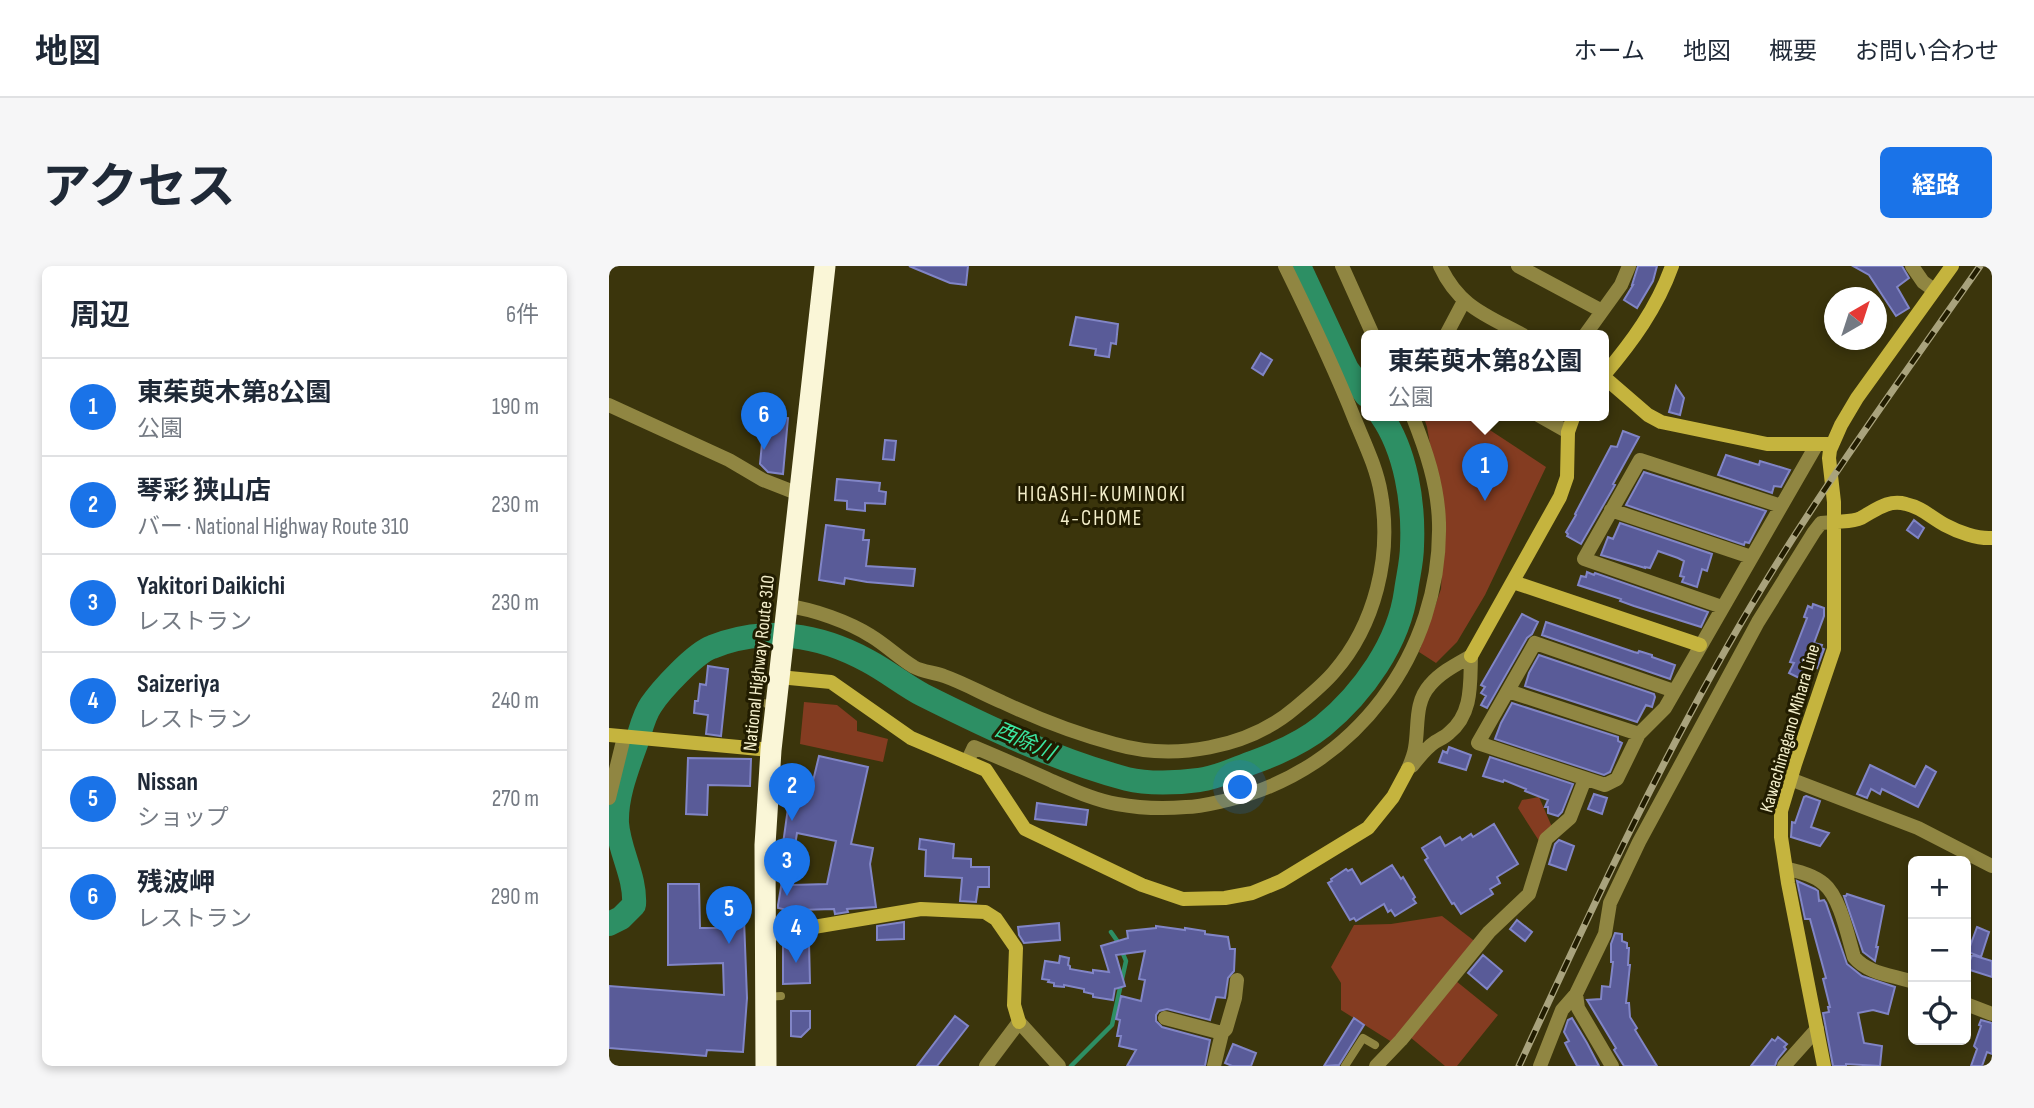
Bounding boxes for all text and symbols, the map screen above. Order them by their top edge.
text: 地図 [35,32,101,72]
text: ホーム [1574,37,1645,66]
text: 地図 [1683,37,1731,66]
text: 概要 [1769,37,1817,66]
text: お問い合わせ [1855,37,1999,66]
button: 経路 [1880,147,1992,218]
text: アクセス [42,159,236,218]
north arrow [1824,287,1887,350]
text: 周辺 [70,298,130,334]
text: 6件 [506,301,539,329]
popup [1361,330,1609,421]
text: 東茱萸木第8公園 [1388,347,1582,378]
text: 東茱萸木第8公園 [137,378,331,409]
text: 公園 [1388,384,1434,412]
pin: 6 [741,392,787,450]
text: 1 [88,393,98,421]
text: 190 m [492,393,539,421]
text: 公園 [137,415,183,443]
pin: 1 [1462,443,1508,501]
text: 琴彩 狭山店 [137,476,271,507]
district label: HIGASHI-KUMINOKI 4-CHOME [1017,482,1187,531]
text: 2 [88,491,98,519]
text: 230 m [491,491,539,519]
text: バー · National Highway Route 310 [137,513,409,541]
text: Yakitori Daikichi [137,571,285,602]
street label: National Highway Route 310 [739,574,780,752]
text: 3 [88,589,98,617]
text: 230 m [491,589,539,617]
text: レストラン [137,608,252,636]
street label: Kawachinagano Mihara Line [1755,642,1825,815]
text: Saizeriya [137,669,220,700]
text: 4 [88,687,98,715]
text: 240 m [491,687,539,715]
text: レストラン [137,706,252,734]
water label: 西除川 [991,717,1060,767]
pin: 2 [769,763,815,821]
text: Nissan [137,767,198,798]
your location [1223,770,1257,804]
text: 5 [88,785,98,813]
text: 270 m [492,785,539,813]
text: ショップ [137,804,229,832]
pin: 3 [764,838,810,896]
map controls [1908,856,1971,1045]
button: + [1908,856,1971,919]
text: 残波岬 [137,868,215,899]
text: 6 [88,883,98,911]
text: 290 m [491,883,539,911]
pin: 5 [706,886,752,944]
text: レストラン [137,905,252,933]
pin: 4 [773,905,819,963]
button: − [1908,919,1971,982]
button: locate [1908,982,1971,1045]

